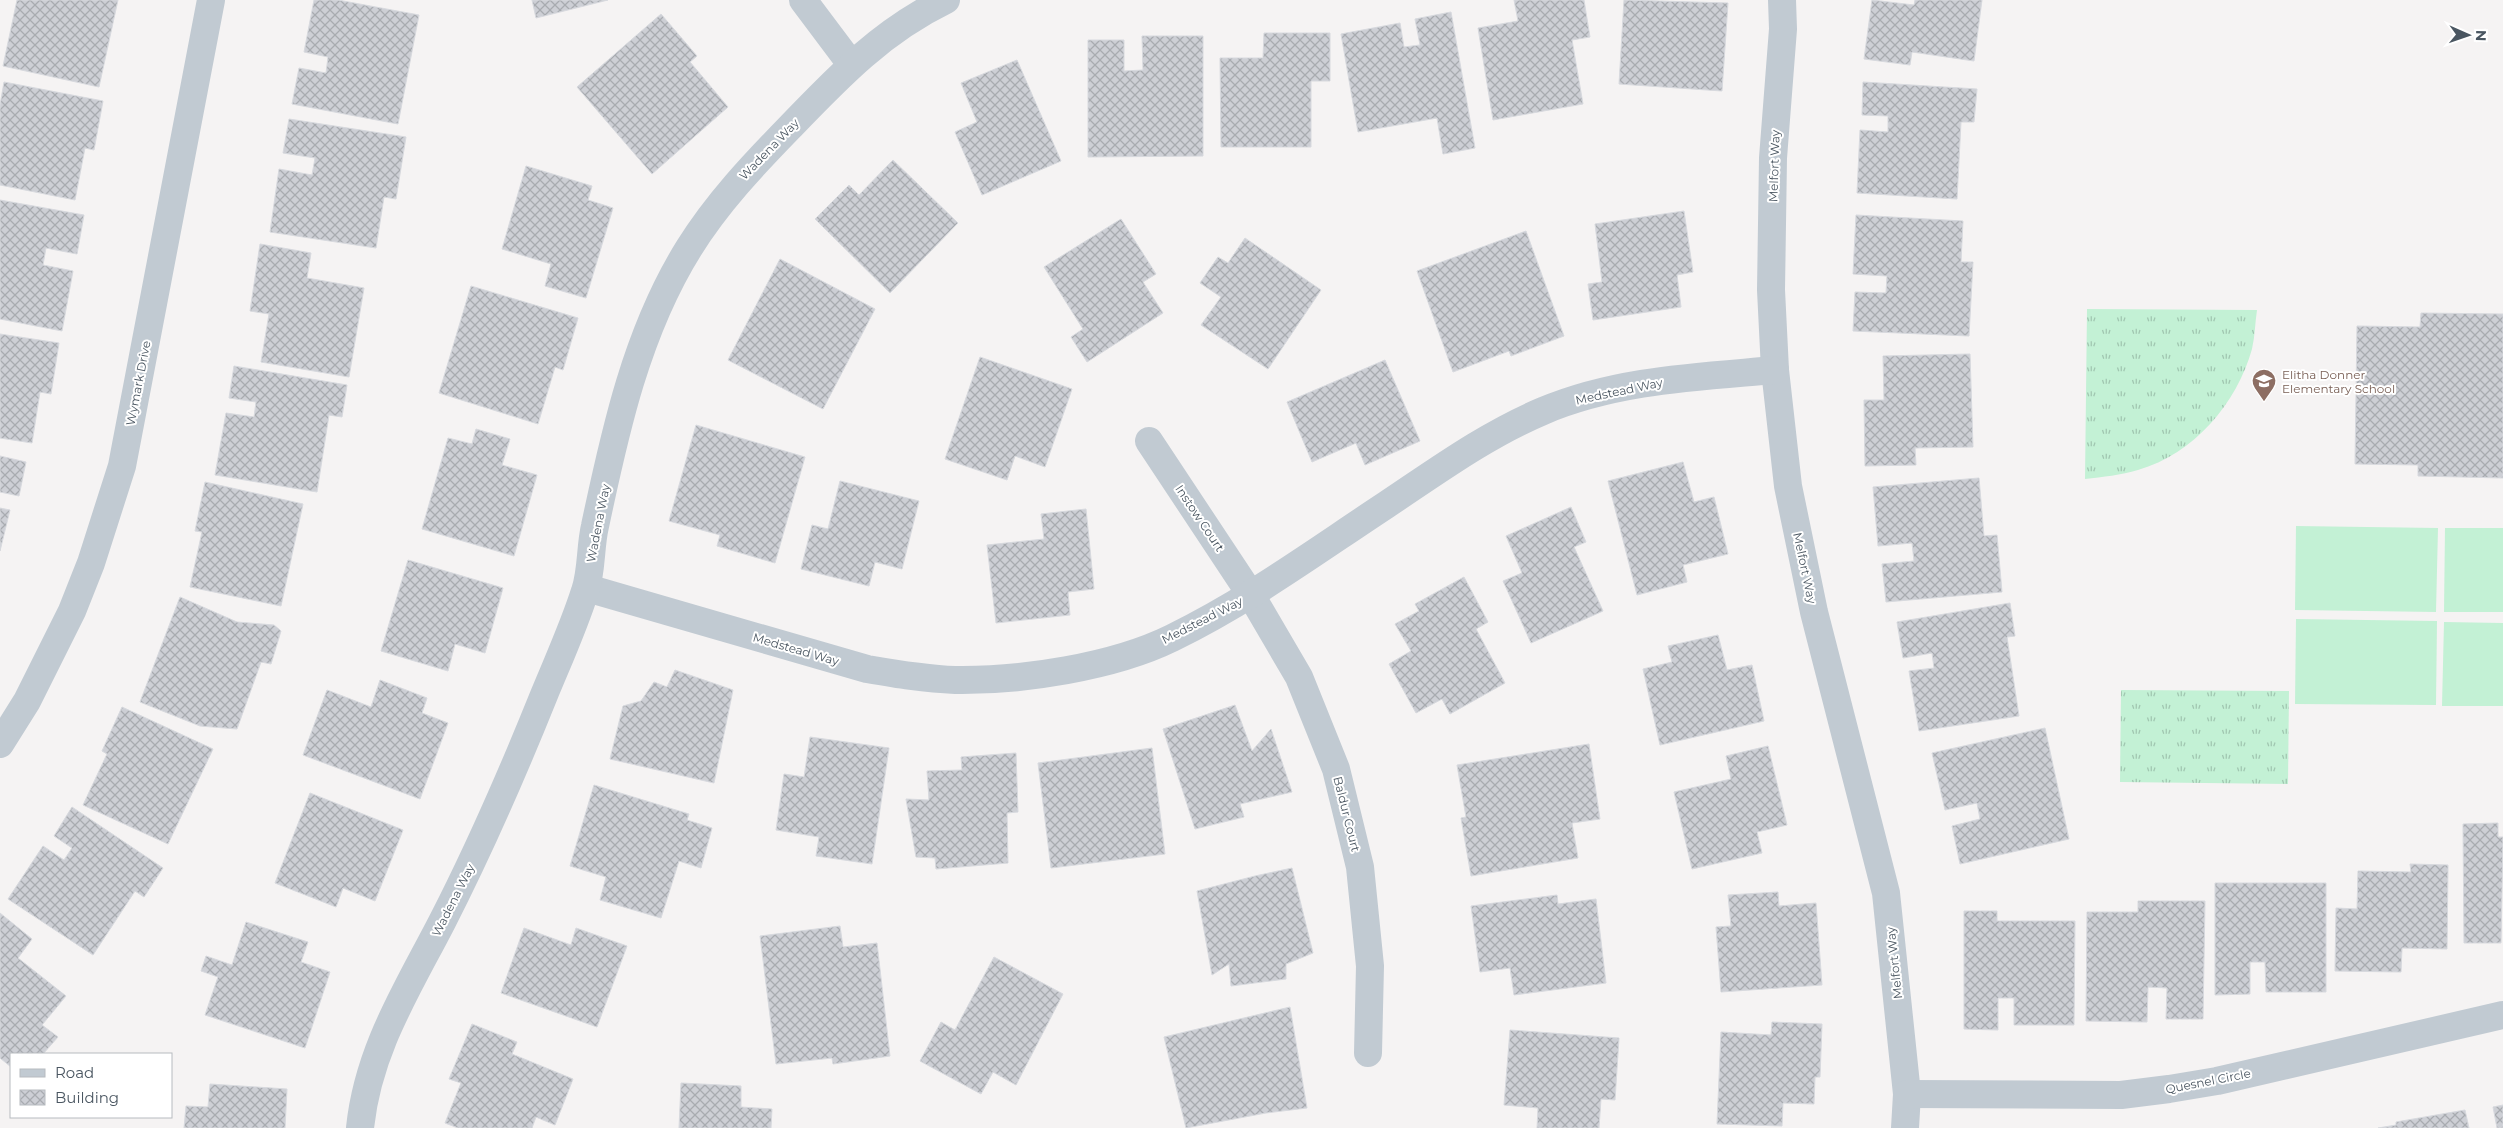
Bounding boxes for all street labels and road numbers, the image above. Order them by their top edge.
street label: Wadena Way [736,115,802,183]
street label: Melfort Way [1765,129,1783,202]
street label: Wymark Drive [122,339,154,427]
street label: Medstead Way [1574,374,1664,408]
street label: Wadena Way [583,482,613,563]
street label: Instow Court [1172,482,1228,554]
street label: Melfort Way [1790,531,1820,605]
street label: Medstead Way [1159,593,1245,647]
street label: Medstead Way [751,630,841,669]
street label: Baldur Court [1330,775,1364,853]
street label: Wadena Way [428,861,478,939]
street label: Melfort Way [1883,926,1905,1000]
street label: Quesnel Circle [2164,1065,2252,1097]

